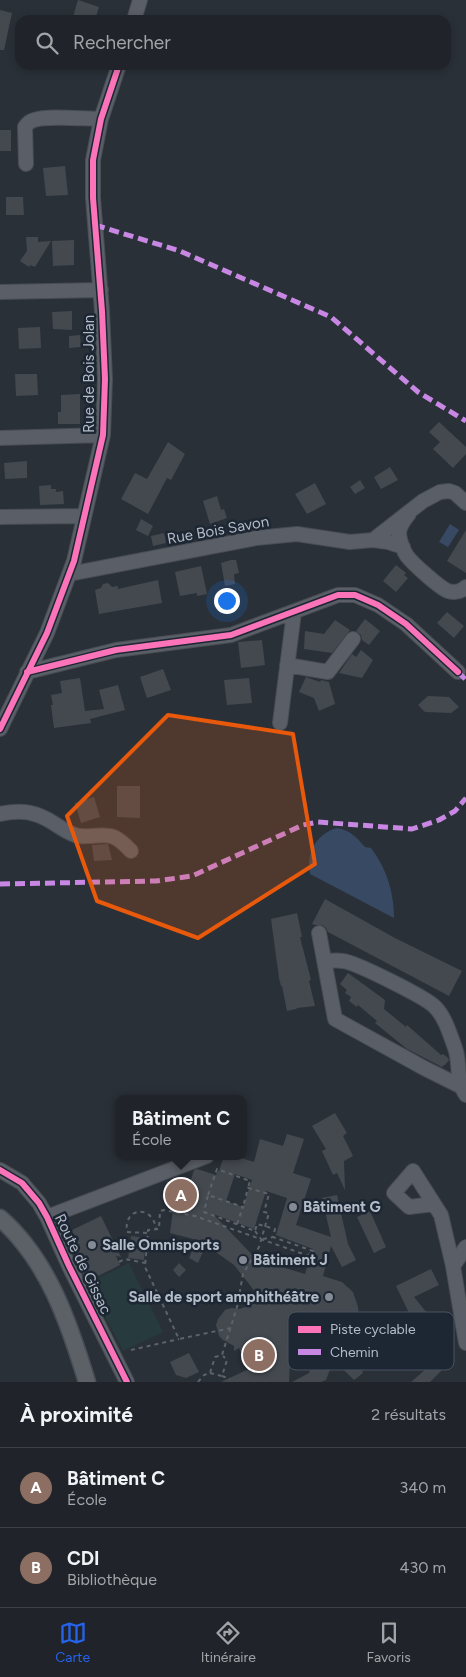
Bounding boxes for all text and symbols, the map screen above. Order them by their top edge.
search box [15,15,451,70]
icon: search [33,29,61,57]
text: Rechercher [73,31,171,54]
street label: Rue de Bois Jolan [80,315,98,433]
street label: Rue Bois Savon [166,512,270,548]
your location [214,588,240,614]
popup [115,1095,247,1160]
text: Bâtiment C [132,1107,230,1130]
text: École [132,1130,172,1149]
pin: A [165,1176,197,1214]
place label: Bâtiment G [303,1198,381,1216]
marker: Bâtiment G [287,1201,299,1213]
street label: Route de Gissac [51,1211,115,1317]
place label: Salle Omnisports [102,1236,219,1254]
marker: Salle Omnisports [86,1239,98,1251]
place label: Bâtiment J [253,1251,328,1269]
marker: Bâtiment J [237,1254,249,1266]
place label: Salle de sport amphithéâtre [128,1288,320,1306]
marker: Salle de sport amphithéâtre [323,1291,335,1303]
legend [288,1312,454,1370]
text: Piste cyclable [330,1321,416,1338]
pin: B [243,1336,275,1374]
text: Chemin [330,1344,379,1361]
text: À proximité [20,1402,133,1427]
text: 2 résultats [371,1405,446,1424]
text: Bâtiment C [67,1467,165,1490]
text: A [30,1478,42,1497]
text: 340 m [400,1478,446,1497]
text: École [67,1490,107,1509]
text: CDI [67,1547,100,1570]
text: B [31,1558,41,1577]
text: 430 m [400,1558,446,1577]
text: Bibliothèque [67,1570,157,1589]
tab: Carte [55,1619,90,1666]
tab: Itinéraire [201,1619,256,1666]
tab: Favoris [366,1619,411,1666]

